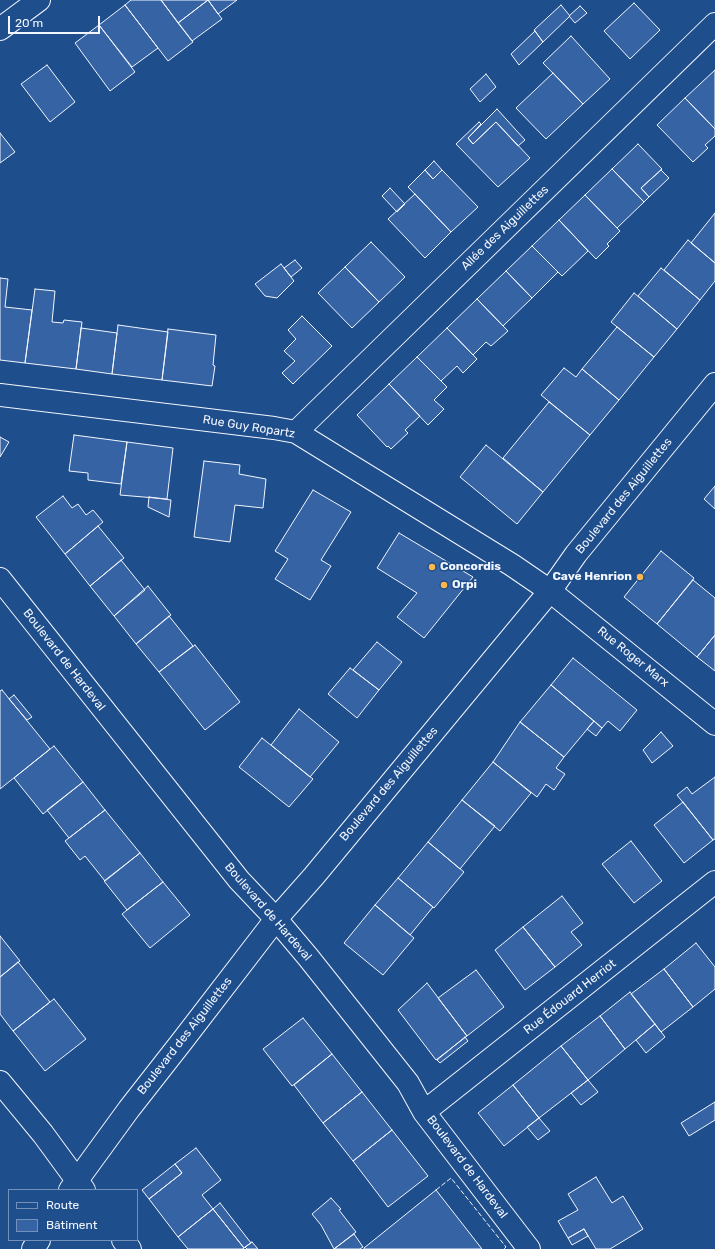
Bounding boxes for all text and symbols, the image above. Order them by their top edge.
scale bar [10,8,102,34]
text: 20 m [15,16,43,30]
street label: Allée des Aiguillettes [458,182,552,274]
street label: Rue Guy Ropartz [202,413,296,441]
street label: Boulevard des Aiguillettes [573,435,675,557]
place label: Concordis [440,560,501,574]
marker: Concordis [427,562,437,572]
place label: Cave Henrion [552,570,632,584]
marker: Cave Henrion [635,572,645,582]
place label: Orpi [452,578,477,592]
marker: Orpi [439,580,449,590]
street label: Boulevard de Hardeval [20,606,108,714]
street label: Rue Roger Marx [594,624,672,690]
street label: Boulevard des Aiguillettes [337,724,441,844]
street label: Boulevard de Hardeval [222,860,314,964]
street label: Rue Édouard Herriot [521,956,619,1038]
street label: Boulevard des Aiguillettes [135,974,235,1098]
street label: Boulevard de Hardeval [424,1113,510,1221]
legend [8,1189,138,1241]
text: Route [46,1198,79,1212]
text: Bâtiment [46,1218,97,1232]

